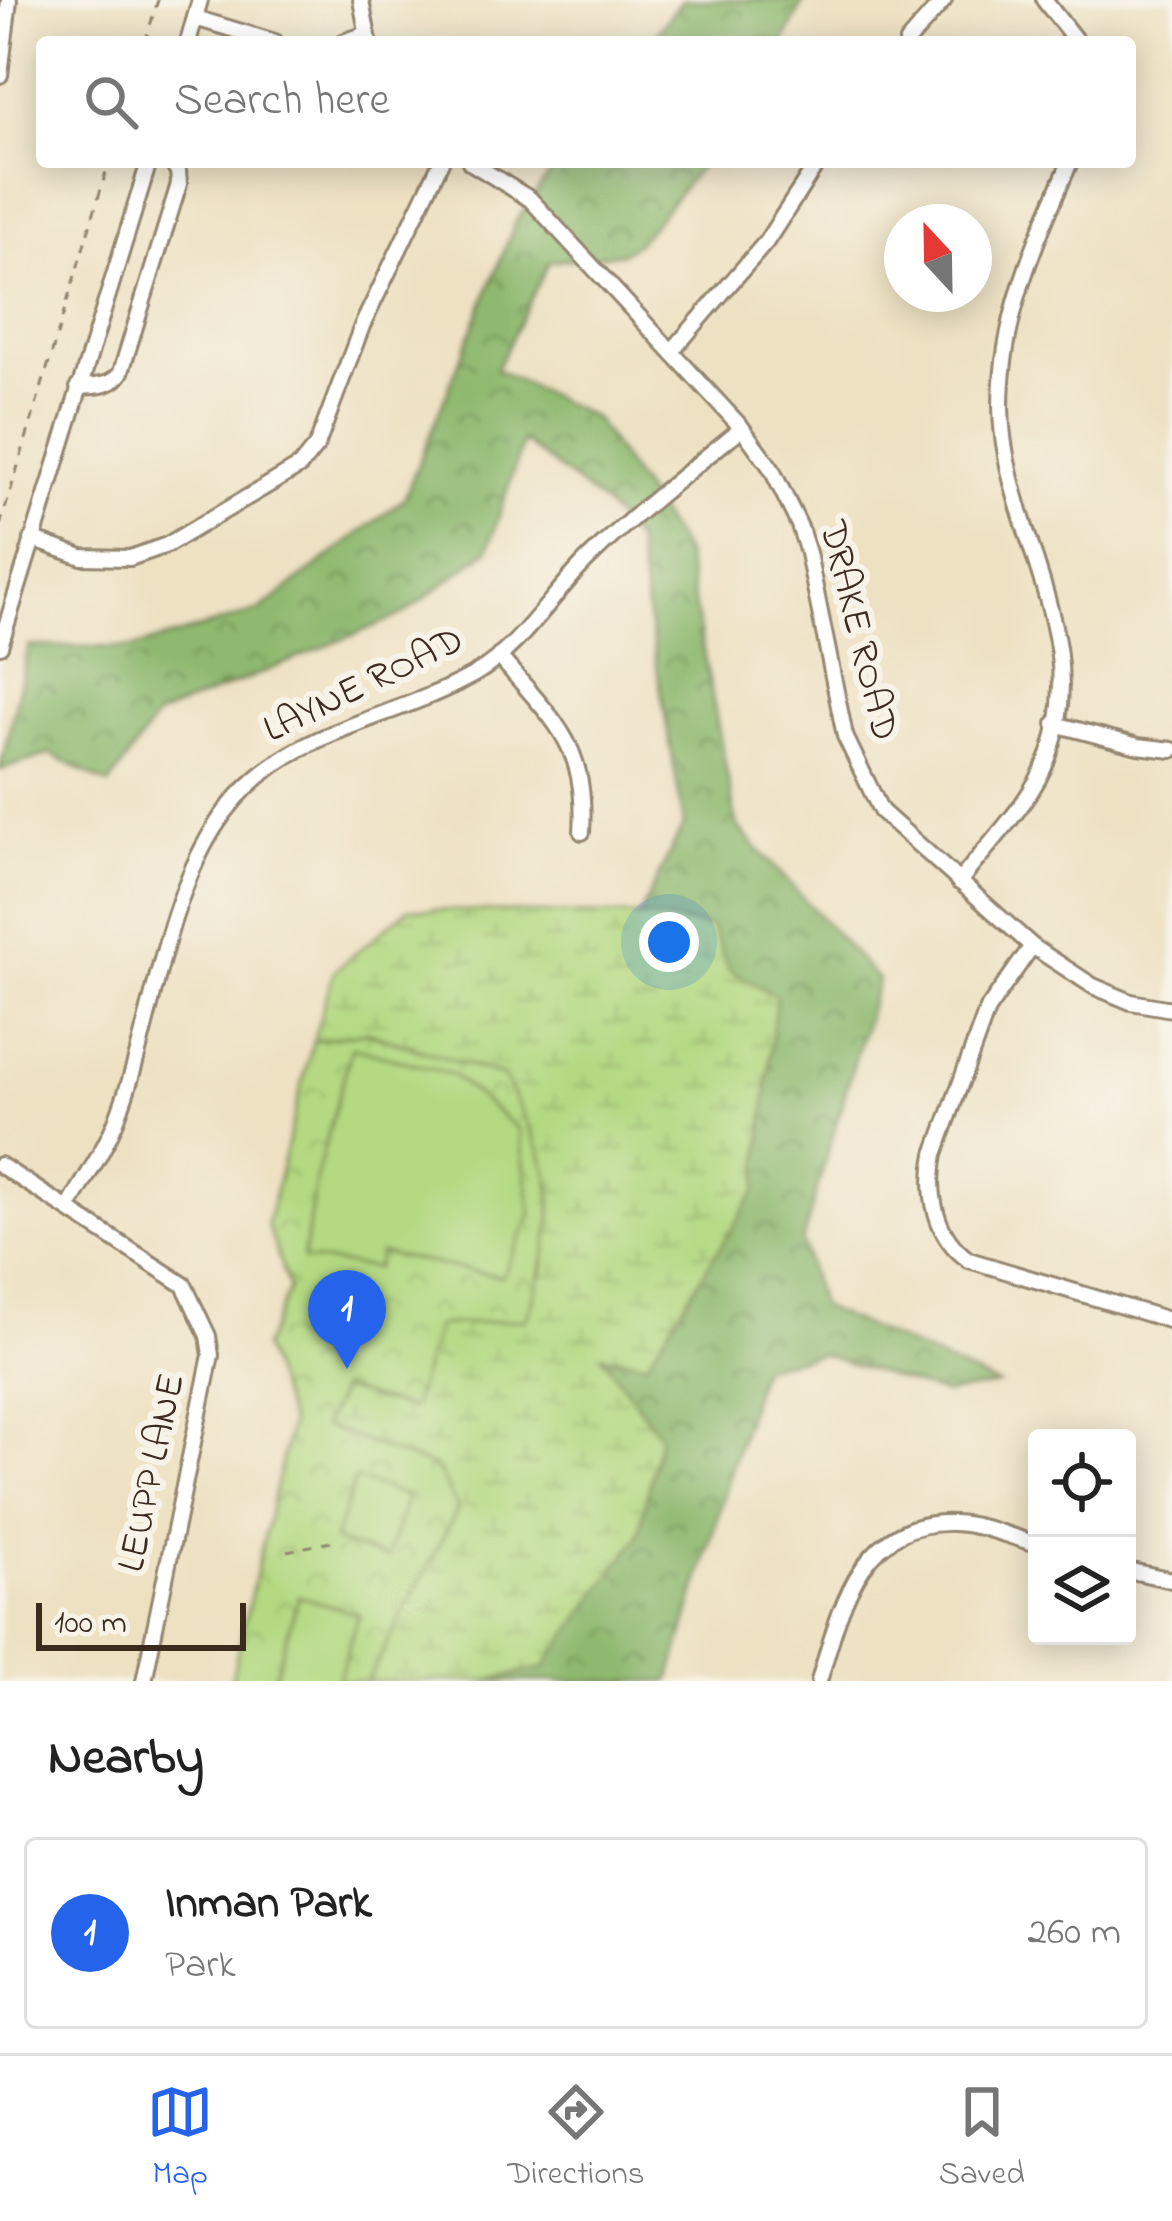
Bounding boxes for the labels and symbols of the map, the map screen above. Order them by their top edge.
north arrow [884,204,992,312]
street label: DRAKE ROAD [802,514,912,747]
street label: LAYNE ROAD [254,613,474,759]
your location [639,912,699,972]
pin: 1 [308,1270,386,1369]
street label: LEUPP LANE [104,1369,202,1577]
scale bar [36,1597,246,1650]

